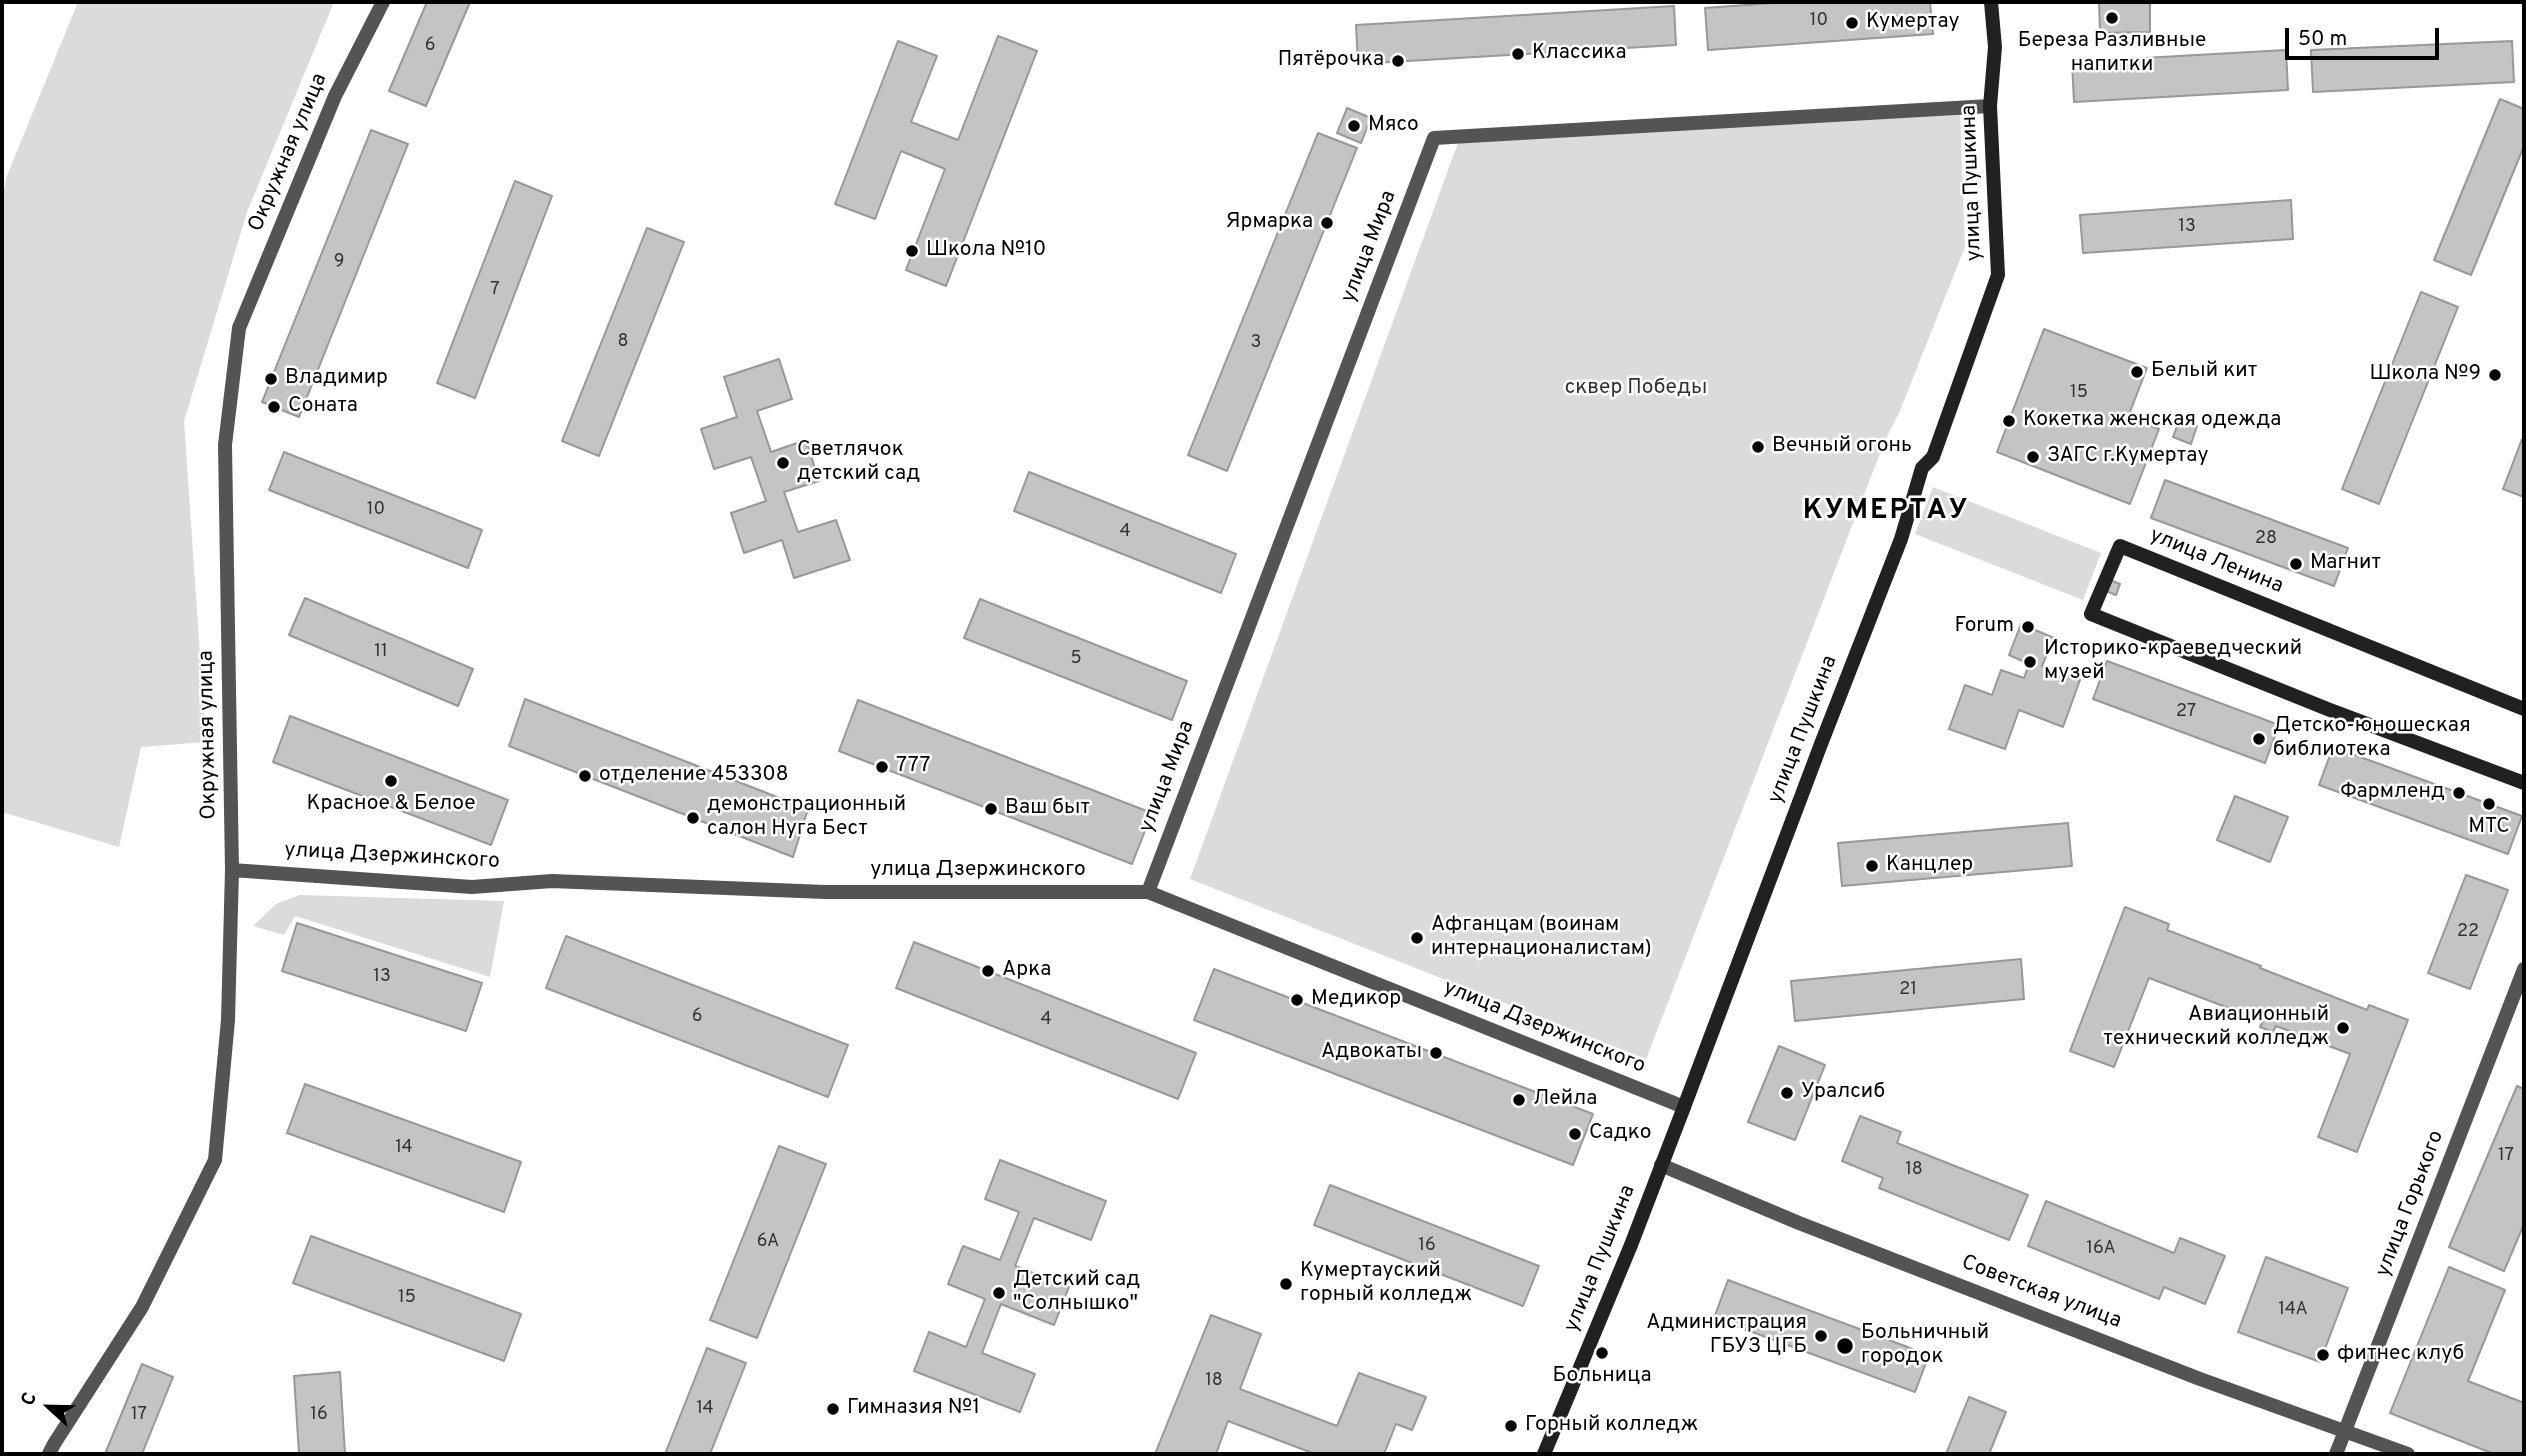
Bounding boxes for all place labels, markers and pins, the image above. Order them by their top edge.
place label: Кумертау [1866,10,1960,36]
marker: Береза Разливные напитки [2104,10,2120,26]
marker: Кумертау [1844,15,1860,31]
place label: Береза Разливные напитки [2018,29,2206,79]
place label: Классика [1532,41,1627,67]
marker: Классика [1510,46,1526,62]
place label: Пятёрочка [1278,48,1384,74]
marker: Пятёрочка [1390,53,1406,69]
place label: Мясо [1368,113,1419,139]
marker: Мясо [1346,118,1362,134]
place label: Ярмарка [1226,210,1313,236]
marker: Ярмарка [1319,215,1335,231]
place label: Школа №10 [926,238,1046,264]
marker: Школа №10 [904,243,920,259]
place label: Белый кит [2151,359,2257,385]
place label: Школа №9 [2369,362,2481,388]
marker: Белый кит [2129,364,2145,380]
place label: Владимир [285,366,388,392]
marker: Школа №9 [2487,367,2503,383]
marker: Владимир [263,371,279,387]
place label: Соната [288,394,358,420]
marker: Соната [266,399,282,415]
place label: Кокетка женская одежда [2023,408,2281,434]
marker: Кокетка женская одежда [2001,413,2017,429]
place label: Вечный огонь [1772,434,1912,460]
place label: Светлячок детский сад [797,438,920,488]
marker: Вечный огонь [1750,439,1766,455]
place label: ЗАГС г.Кумертау [2047,444,2208,470]
marker: ЗАГС г.Кумертау [2025,449,2041,465]
marker: Светлячок детский сад [775,455,791,471]
place label: Магнит [2310,551,2381,577]
marker: Магнит [2288,556,2304,572]
place label: Forum [1955,614,2014,640]
marker: Forum [2020,619,2036,635]
place label: Историко-краеведческий музей [2044,637,2302,687]
marker: Историко-краеведческий музей [2022,654,2038,670]
place label: Детско-юношеская библиотека [2273,714,2471,764]
marker: Детско-юношеская библиотека [2251,731,2267,747]
place label: 777 [896,754,930,780]
marker: 777 [874,759,890,775]
place label: отделение 453308 [599,763,789,789]
marker: отделение 453308 [577,768,593,784]
marker: Красное & Белое [383,773,399,789]
place label: Фармленд [2340,780,2445,806]
marker: Фармленд [2451,785,2467,801]
place label: Красное & Белое [307,792,475,818]
place label: демонстрационный салон Нуга Бест [707,793,906,843]
place label: Ваш быт [1005,796,1090,822]
marker: МТС [2481,796,2497,812]
marker: Ваш быт [983,801,999,817]
marker: демонстрационный салон Нуга Бест [685,810,701,826]
place label: МТС [2468,815,2510,841]
place label: Канцлер [1886,853,1973,879]
marker: Канцлер [1864,858,1880,874]
place label: Афганцам (воинам интернационалистам) [1431,913,1652,963]
marker: Афганцам (воинам интернационалистам) [1409,930,1425,946]
place label: Арка [1002,958,1051,984]
marker: Арка [980,963,996,979]
place label: Медикор [1311,987,1401,1013]
marker: Медикор [1289,992,1305,1008]
place label: Авиационный технический колледж [2103,1003,2329,1053]
marker: Авиационный технический колледж [2335,1020,2351,1036]
place label: Адвокаты [1321,1040,1422,1066]
marker: Адвокаты [1428,1045,1444,1061]
place label: Уралсиб [1801,1080,1885,1106]
marker: Уралсиб [1779,1085,1795,1101]
place label: Лейла [1533,1087,1597,1113]
marker: Лейла [1511,1092,1527,1108]
place label: Садко [1589,1121,1651,1147]
marker: Садко [1567,1126,1583,1142]
place label: Кумертауский горный колледж [1300,1259,1472,1309]
place label: Детский сад "Солнышко" [1013,1268,1140,1318]
marker: Кумертауский горный колледж [1278,1276,1294,1292]
marker: Детский сад "Солнышко" [991,1285,1007,1301]
place label: Администрация ГБУЗ ЦГБ [1646,1311,1807,1361]
place label: Больничный городок [1861,1321,1989,1371]
marker: Администрация ГБУЗ ЦГБ [1813,1328,1829,1344]
marker: Больничный городок [1835,1336,1855,1356]
place label: фитнес клуб [2337,1342,2464,1368]
marker: Больница [1594,1345,1610,1361]
marker: фитнес клуб [2315,1347,2331,1363]
place label: Больница [1553,1364,1651,1390]
place label: Гимназия №1 [847,1396,980,1422]
marker: Гимназия №1 [825,1401,841,1417]
place label: Горный колледж [1525,1413,1698,1439]
marker: Горный колледж [1503,1418,1519,1434]

